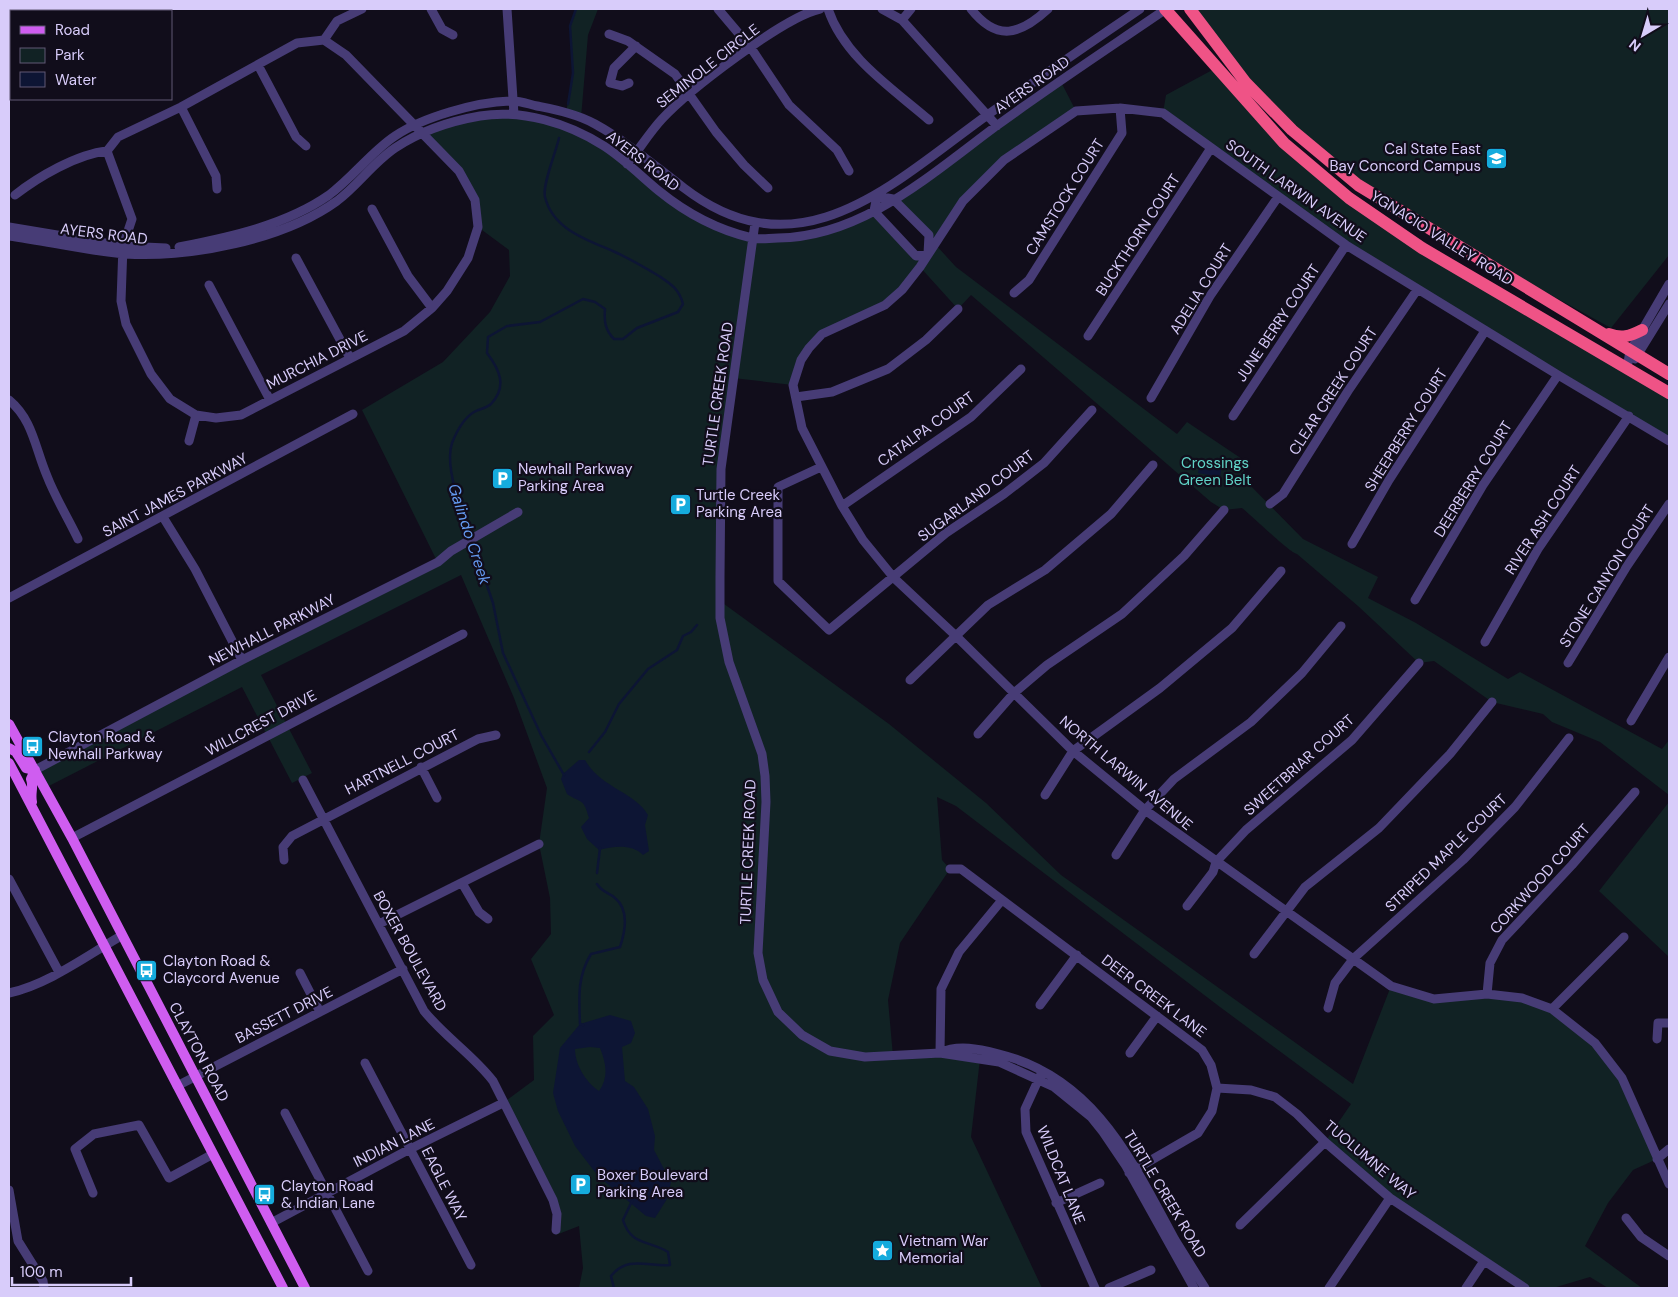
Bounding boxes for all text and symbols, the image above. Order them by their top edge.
legend [10,10,172,100]
north arrow [1618,10,1668,60]
street label: SEMINOLE CIRCLE [652,19,764,113]
text: Road [55,20,90,40]
text: N [1625,35,1645,55]
text: Park [55,45,85,65]
street label: AYERS ROAD [990,52,1074,118]
text: Water [55,70,97,90]
street label: AYERS ROAD [602,126,684,196]
street label: CAMSTOCK COURT [1021,135,1109,259]
street label: SOUTH LARWIN AVENUE [1222,135,1370,247]
place label: Cal State East Bay Concord Campus [1329,139,1481,176]
school or university icon: Cal State East Bay Concord Campus [1485,146,1509,170]
street label: BUCKTHORN COURT [1091,170,1185,300]
street label: YGNACIO VALLEY ROAD [1367,186,1517,290]
street label: AYERS ROAD [59,219,149,249]
street label: ADELIA COURT [1165,240,1237,338]
street label: JUNE BERRY COURT [1231,261,1325,385]
street label: TURTLE CREEK ROAD [698,321,738,467]
street label: CLEAR CREEK COURT [1284,323,1382,459]
street label: MURCHIA DRIVE [263,326,371,394]
street label: SHEEPBERRY COURT [1360,365,1452,495]
street label: CATALPA COURT [874,387,978,471]
street label: DEERBERRY COURT [1429,417,1517,541]
street label: SUGARLAND COURT [914,446,1038,546]
street label: SAINT JAMES PARKWAY [99,448,251,542]
park label: Crossings Green Belt [1178,453,1252,490]
place label: Newhall Parkway Parking Area [518,459,633,496]
street label: RIVER ASH COURT [1500,462,1586,578]
parking icon: Newhall Parkway Parking Area [490,466,514,490]
water label: Galindo Creek [443,481,496,588]
place label: Turtle Creek Parking Area [696,485,782,522]
parking icon: Turtle Creek Parking Area [668,492,692,516]
street label: STONE CANYON COURT [1555,501,1659,651]
street label: NEWHALL PARKWAY [205,589,339,671]
street label: WILLCREST DRIVE [202,685,320,761]
street label: SWEETBRIAR COURT [1239,710,1359,820]
street label: NORTH LARWIN AVENUE [1055,711,1197,835]
street label: HARTNELL COURT [341,725,463,799]
place label: Clayton Road & Newhall Parkway [48,727,163,764]
bus stop icon: Clayton Road & Newhall Parkway [20,734,44,758]
street label: TURTLE CREEK ROAD [735,779,761,925]
street label: STRIPED MAPLE COURT [1381,790,1511,916]
street label: CORKWOOD COURT [1485,820,1595,938]
street label: BOXER BOULEVARD [369,887,451,1015]
street label: DEER CREEK LANE [1098,950,1210,1042]
place label: Clayton Road & Claycord Avenue [163,951,280,988]
bus stop icon: Clayton Road & Claycord Avenue [135,958,159,982]
street label: BASSETT DRIVE [232,982,336,1048]
street label: CLAYTON ROAD [164,999,234,1105]
street label: INDIAN LANE [350,1114,438,1172]
street label: TUOLUMNE WAY [1320,1116,1420,1204]
street label: WILDCAT LANE [1032,1123,1090,1227]
street label: TURTLE CREEK ROAD [1119,1127,1211,1261]
street label: EAGLE WAY [417,1144,471,1225]
place label: Boxer Boulevard Parking Area [597,1165,708,1202]
parking icon: Boxer Boulevard Parking Area [569,1172,593,1196]
place label: Clayton Road & Indian Lane [281,1176,375,1213]
bus stop icon: Clayton Road & Indian Lane [253,1183,277,1207]
place label: Vietnam War Memorial [899,1231,989,1268]
place icon: Vietnam War Memorial [871,1238,895,1262]
scale bar [12,1254,131,1286]
text: 100 m [20,1262,63,1282]

